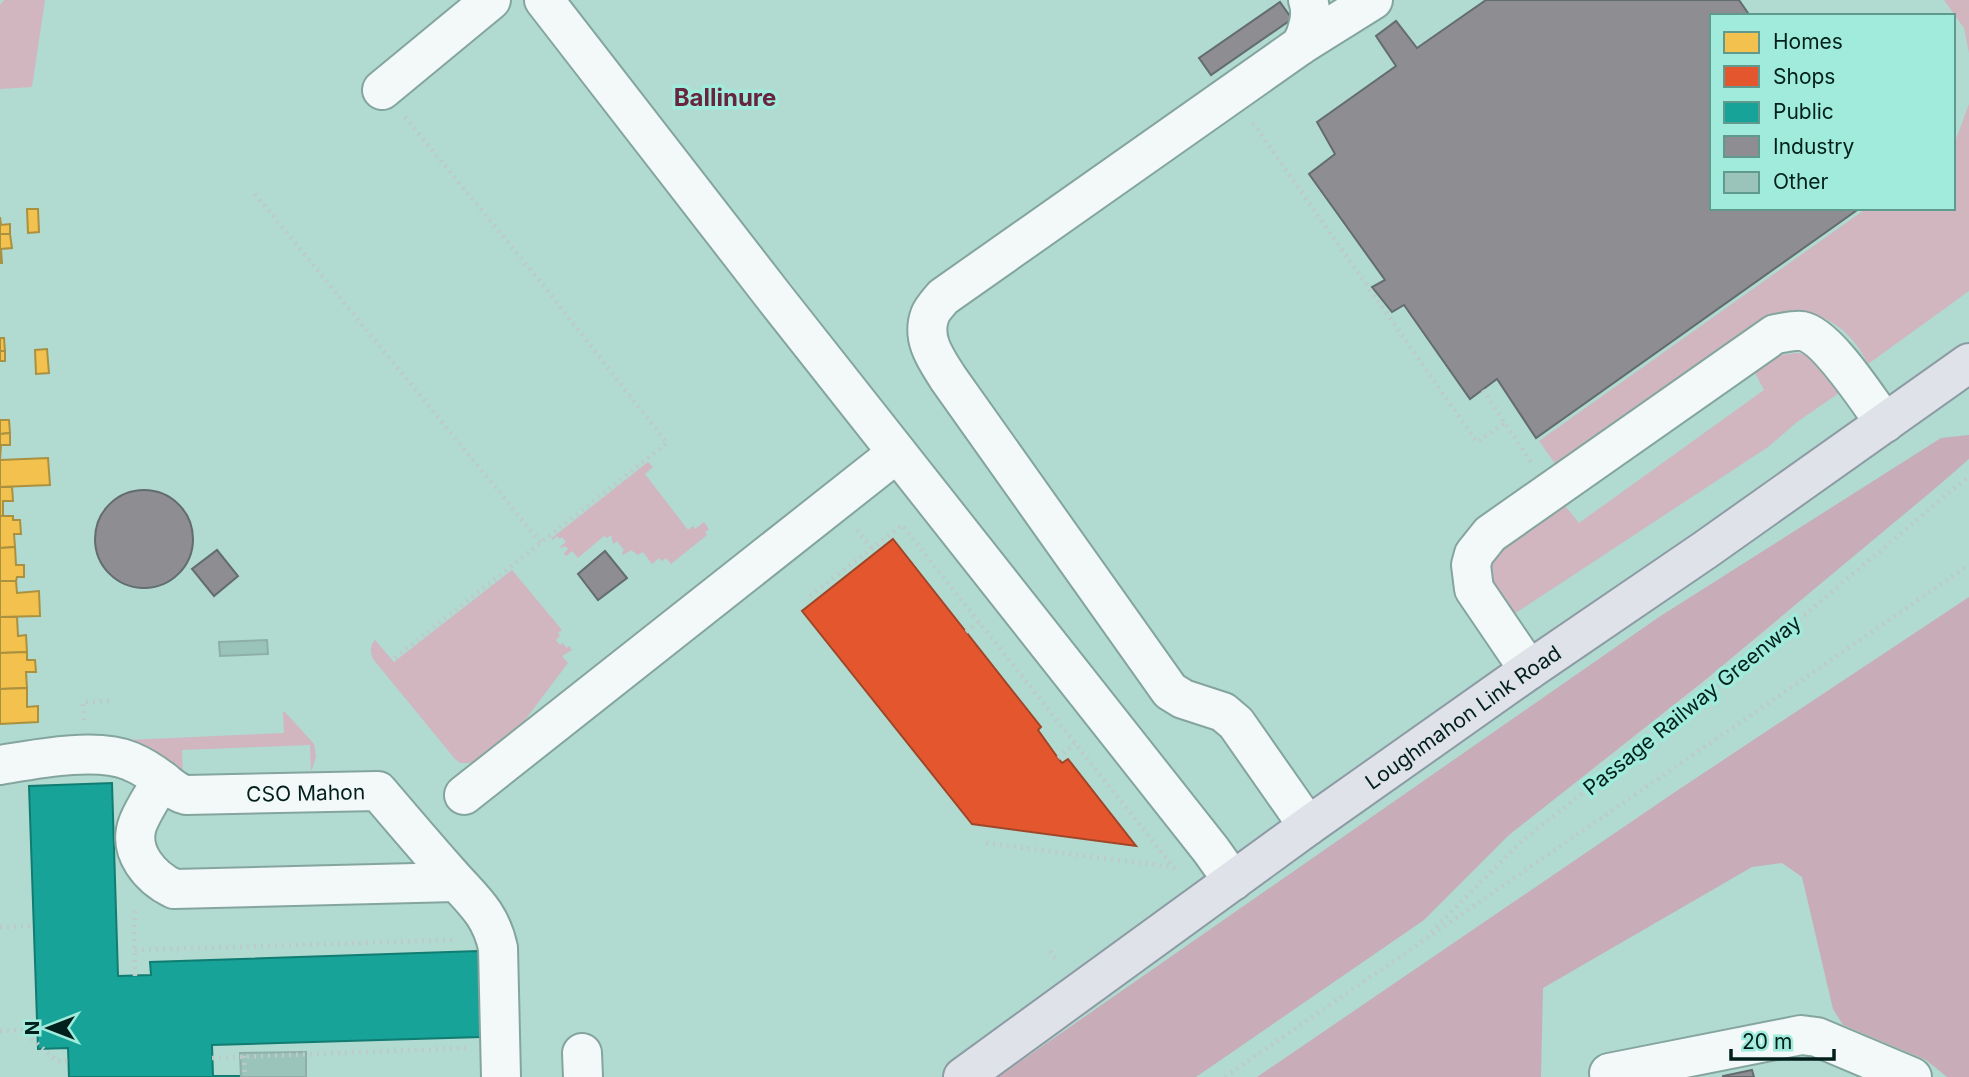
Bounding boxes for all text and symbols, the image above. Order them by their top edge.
legend [1710,14,1955,210]
text: Homes [1773,29,1843,54]
text: Shops [1773,64,1835,89]
district label: Ballinure [674,83,776,112]
text: Public [1773,99,1834,124]
text: Industry [1773,134,1855,159]
text: Other [1773,169,1829,194]
street label: Passage Railway Greenway [1578,609,1806,800]
street label: Loughmahon Link Road [1360,640,1565,794]
street label: CSO Mahon [246,779,365,806]
north arrow [14,993,84,1063]
scale bar [1731,1018,1834,1062]
text: N [21,1021,44,1035]
text: 20 m [1742,1029,1792,1054]

